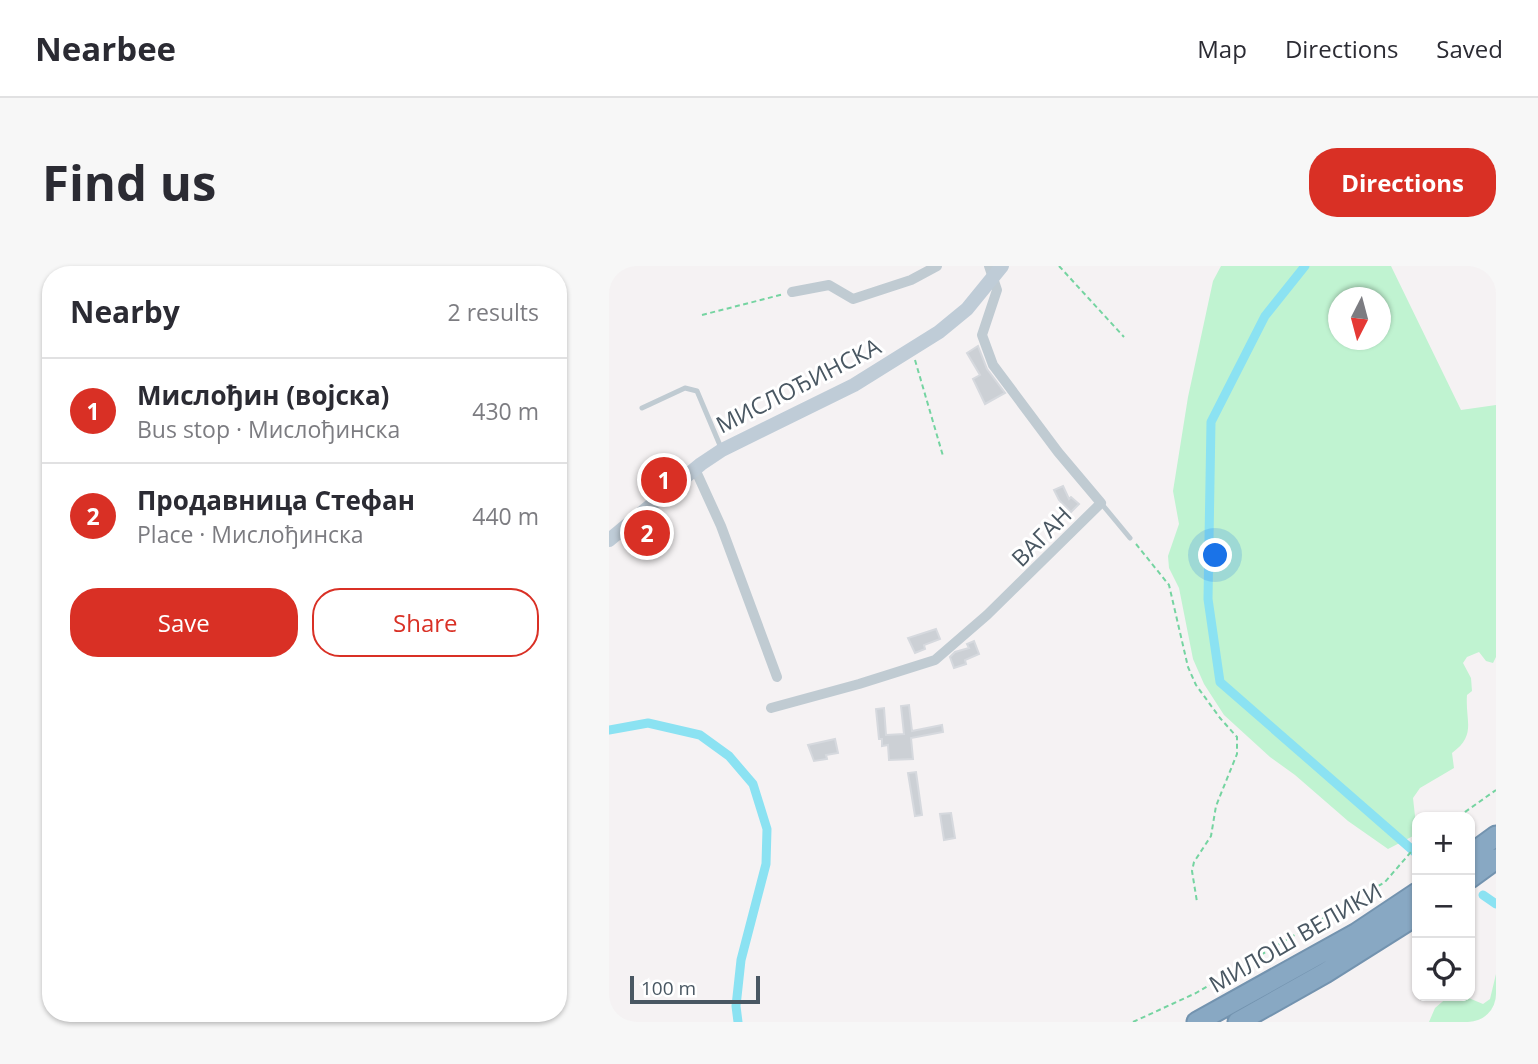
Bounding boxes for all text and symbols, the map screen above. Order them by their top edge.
text: Nearbee [35,26,176,71]
text: Map [1197,32,1247,65]
text: Directions [1285,32,1398,65]
text: Saved [1436,32,1503,65]
button: Directions [1309,148,1496,217]
text: Find us [42,149,216,215]
north arrow [1328,287,1391,350]
text: Nearby [70,291,180,332]
text: 2 results [448,296,539,328]
street label: МИСЛОЂИНСКА [710,329,886,440]
text: Мислођин (војска) [137,377,389,413]
text: 1 [86,395,100,427]
text: 430 m [472,395,539,427]
text: Bus stop · Мислођинска [137,413,400,445]
pin: 1 [641,454,687,506]
text: Продавница Стефан [137,482,415,518]
street label: ВАГАН [1004,499,1078,573]
text: 2 [86,500,100,532]
text: 440 m [472,500,539,532]
pin: 2 [624,507,670,559]
text: Place · Мислођинска [137,518,364,550]
your location [1198,538,1232,572]
button: Save [70,588,298,657]
button: Share [312,588,539,657]
map controls [1412,812,1475,1001]
button: + [1412,812,1475,875]
street label: МИЛОШ ВЕЛИКИ [1203,874,1387,1000]
button: − [1412,875,1475,938]
button: locate [1412,938,1475,1001]
scale bar [630,973,759,1005]
text: 100 m [641,975,696,1001]

